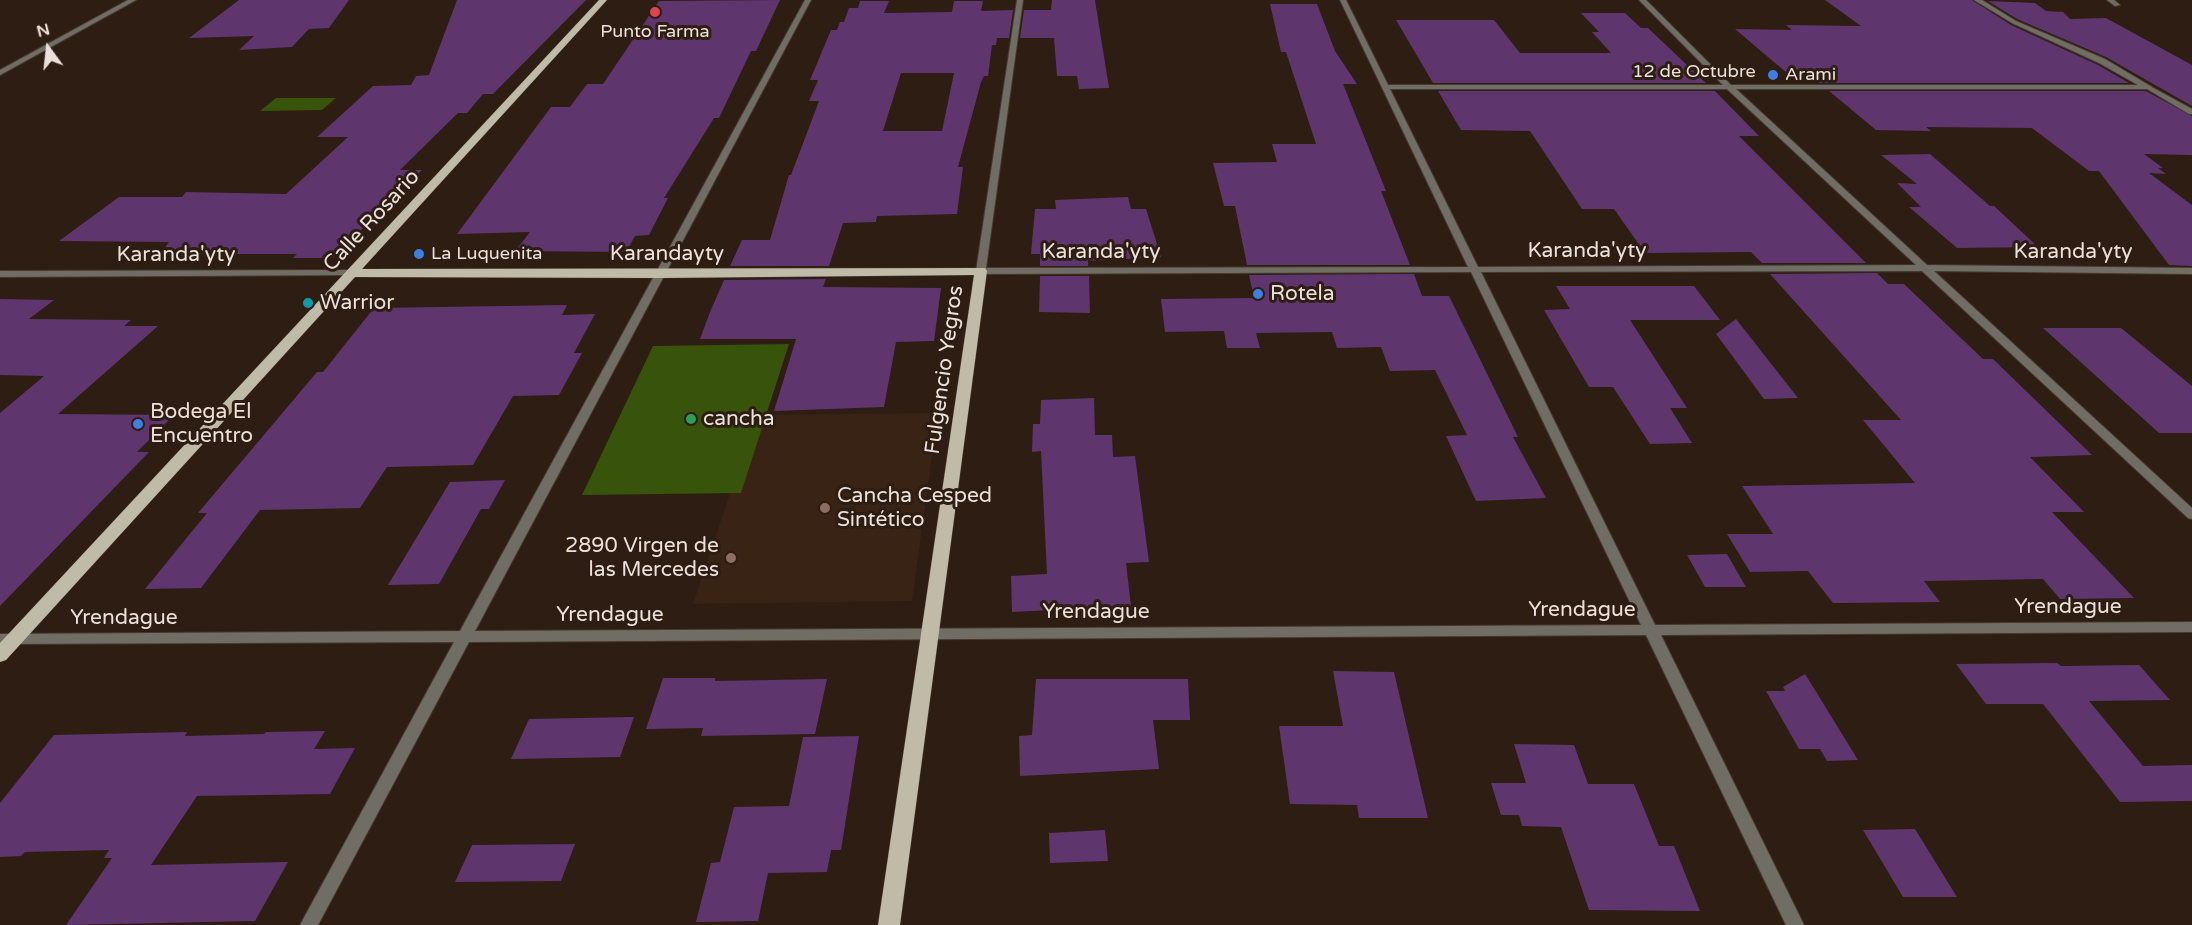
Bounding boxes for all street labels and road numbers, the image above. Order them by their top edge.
street label: 12 de Octubre [1632,61,1756,83]
street label: Calle Rosario [319,165,425,277]
street label: Karanda'yty [1527,238,1647,264]
street label: Karanda'yty [1041,239,1161,265]
street label: Karanda'yty [2013,239,2133,265]
street label: Karandayty [610,241,724,267]
street label: Karanda'yty [116,242,236,268]
street label: Fulgencio Yegros [921,284,969,456]
street label: Yrendague [2014,594,2122,620]
street label: Yrendague [1528,597,1636,623]
street label: Yrendague [1042,599,1150,625]
street label: Yrendague [556,602,664,628]
street label: Yrendague [70,605,178,631]

